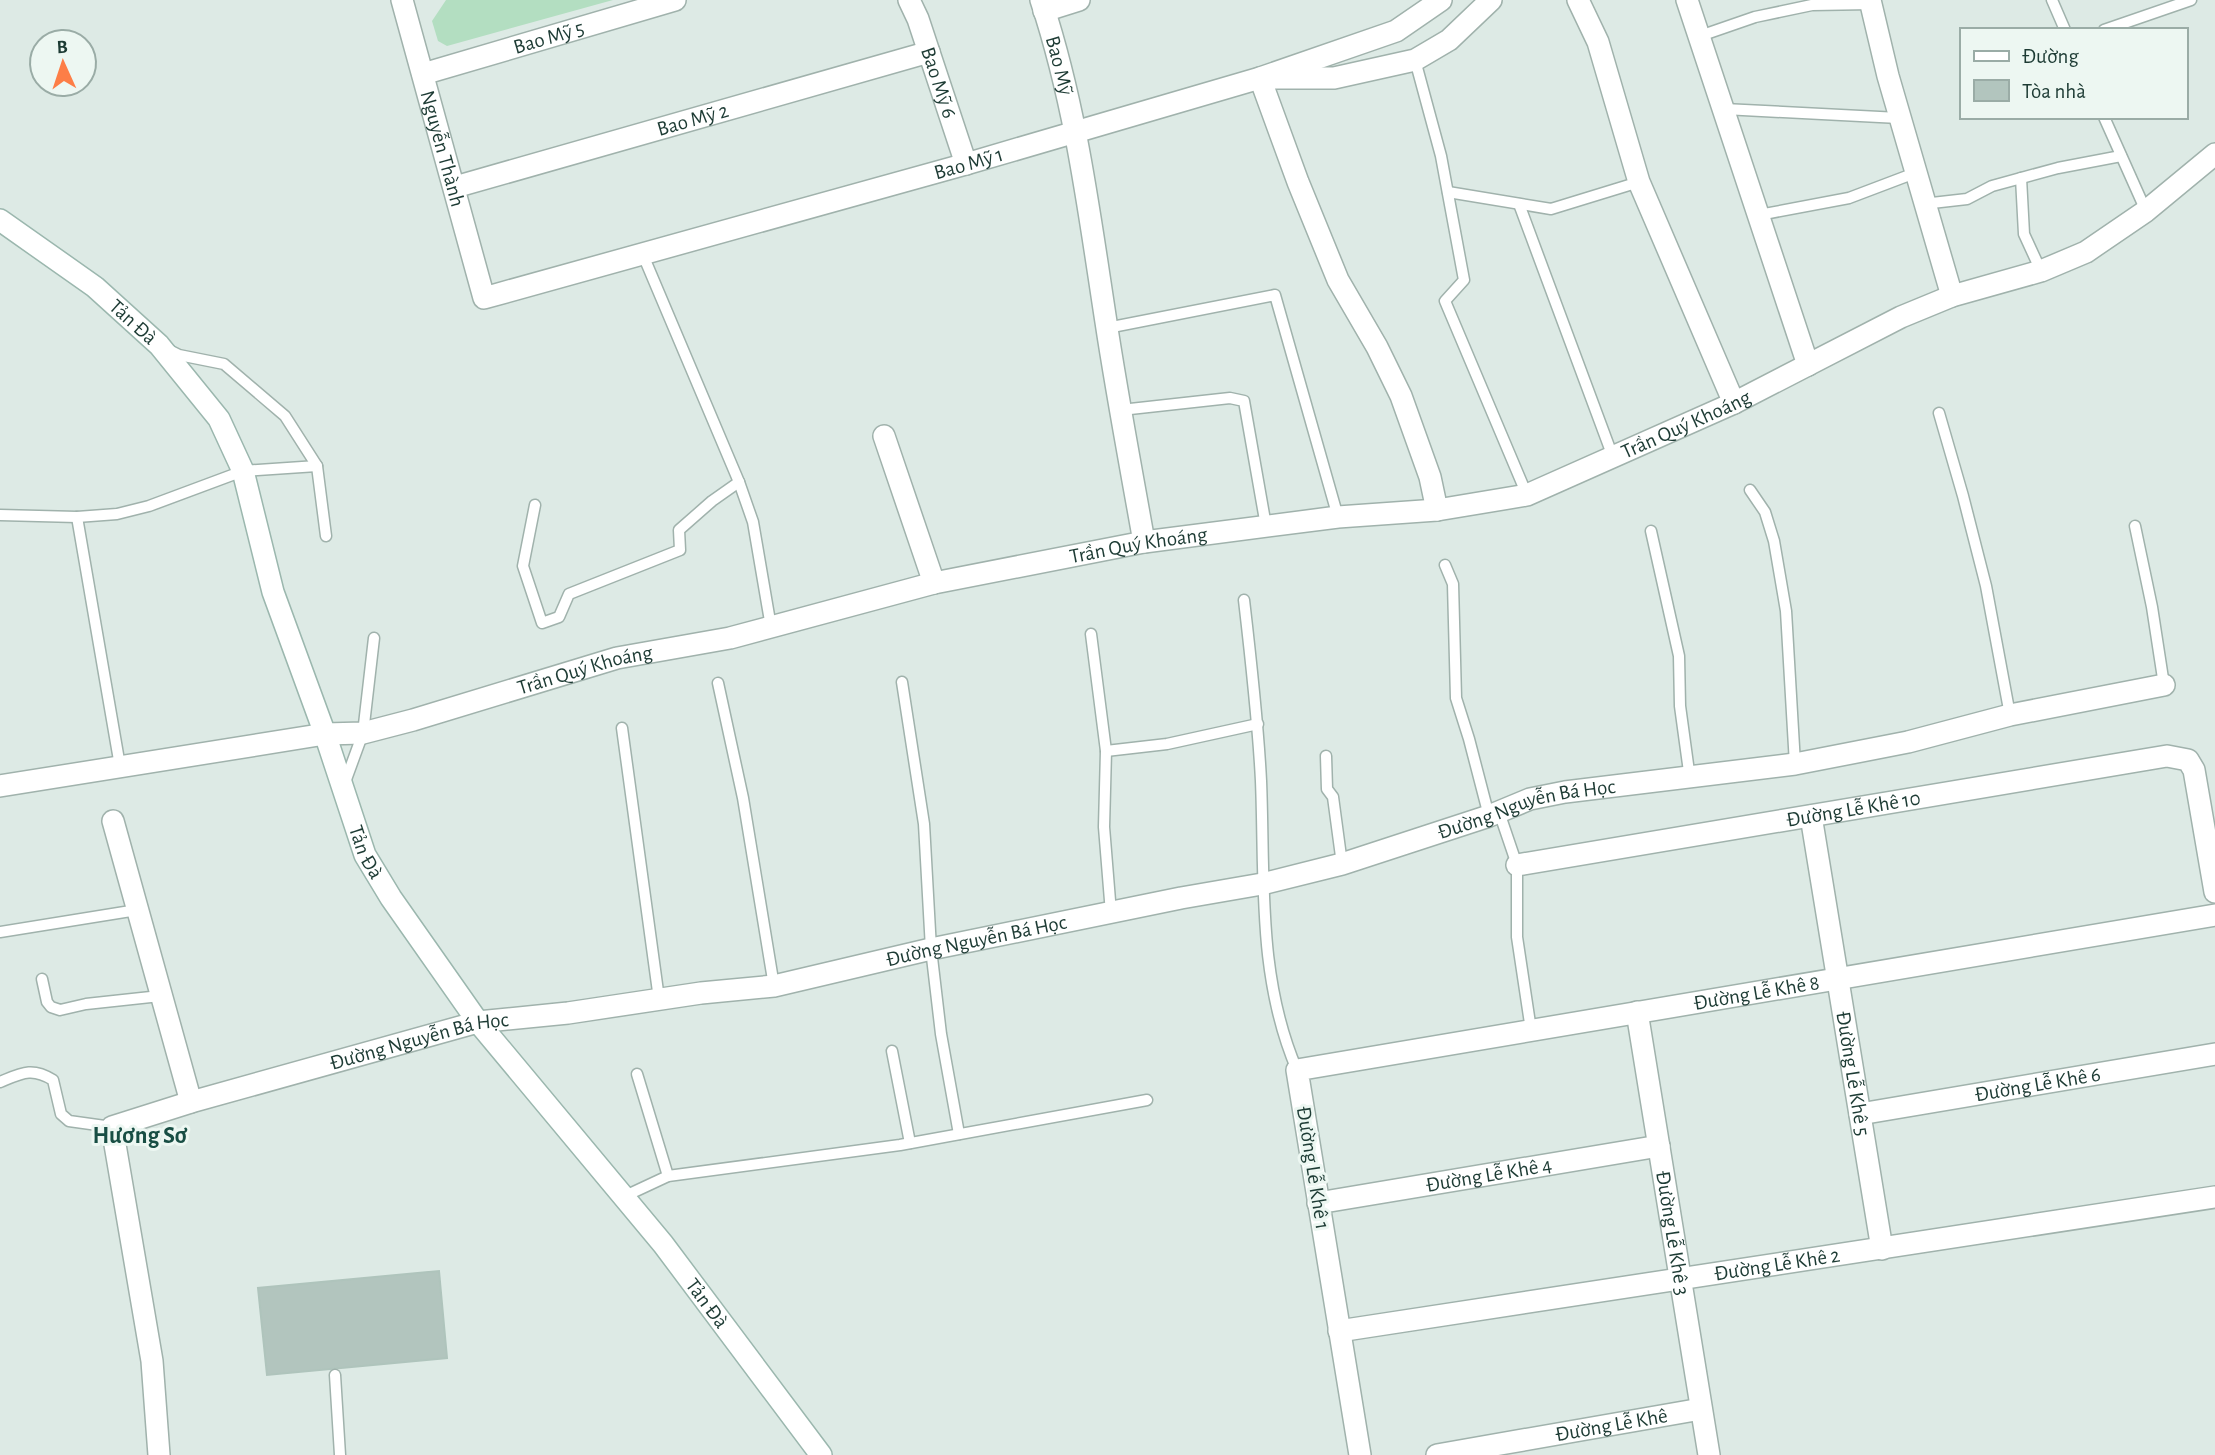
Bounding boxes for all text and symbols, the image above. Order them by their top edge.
street label: Bao Mỹ 5 [511,17,586,57]
north arrow [28,28,98,98]
legend [1960,28,2187,119]
street label: Bao Mỹ [1042,33,1077,97]
text: B [56,38,68,57]
street label: Bao Mỹ 6 [918,44,961,121]
text: Đường [2022,46,2079,67]
text: Tòa nhà [2022,81,2086,102]
street label: Nguyễn Thành [417,88,469,209]
street label: Bao Mỹ 2 [654,99,731,139]
street label: Bao Mỹ 1 [932,143,1006,183]
street label: Tản Đà [105,295,162,349]
street label: Trần Quý Khoáng [1618,386,1755,462]
street label: Trần Quý Khoáng [1068,523,1209,567]
street label: Trần Quý Khoáng [515,641,655,698]
street label: Đường Nguyễn Bá Học [1435,775,1616,843]
street label: Đường Lễ Khê 10 [1785,787,1922,830]
street label: Tản Đà [345,823,387,883]
street label: Đường Nguyễn Bá Học [884,911,1068,970]
street label: Đường Lễ Khê 8 [1692,971,1821,1013]
street label: Đường Nguyễn Bá Học [327,1009,510,1073]
street label: Đường Lễ Khê 5 [1833,1010,1874,1137]
street label: Đường Lễ Khê 6 [1973,1063,2102,1105]
street label: Đường Lễ Khê 1 [1293,1105,1334,1231]
district label: Hương Sơ [93,1124,188,1148]
street label: Đường Lễ Khê 4 [1424,1154,1553,1195]
street label: Đường Lễ Khê 3 [1652,1169,1693,1297]
street label: Đường Lễ Khê 2 [1713,1244,1841,1284]
street label: Tản Đà [682,1274,733,1332]
street label: Đường Lễ Khê [1553,1404,1669,1445]

